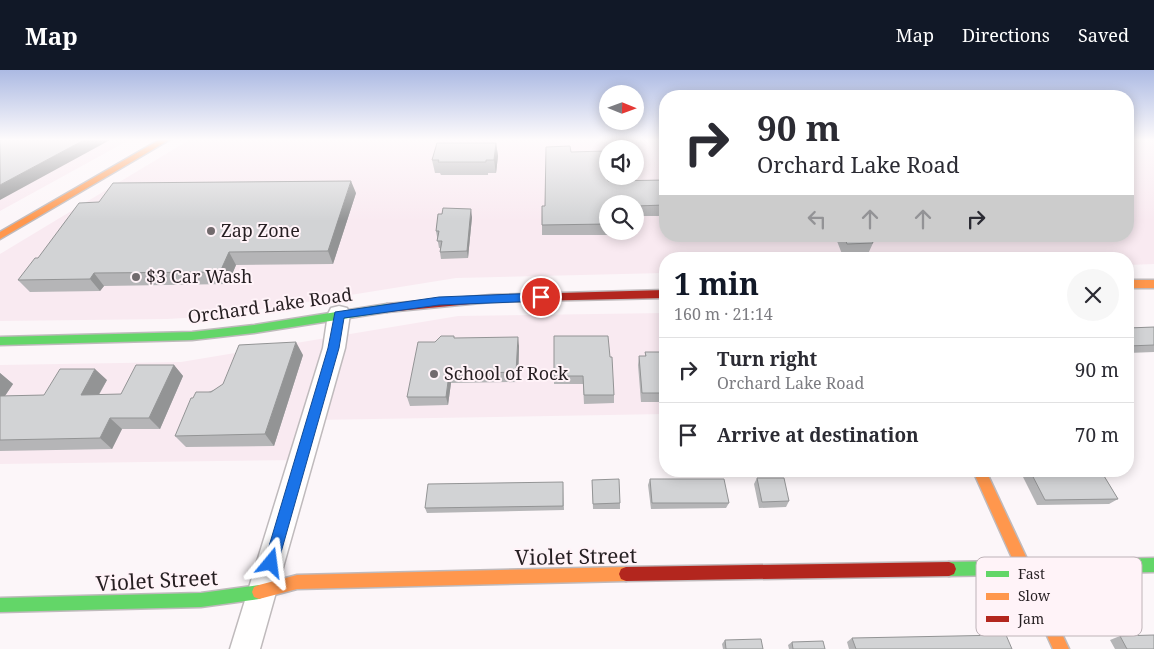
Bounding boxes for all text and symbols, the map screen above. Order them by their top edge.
text: Map [25,19,78,52]
text: Map [896,23,934,47]
text: Directions [962,23,1050,47]
text: Saved [1078,23,1129,47]
north arrow [599,85,644,130]
map controls [599,85,644,240]
text: 90 m [757,104,840,151]
icon: right [674,110,739,175]
button: sound [599,140,644,185]
text: Orchard Lake Road [757,149,960,179]
button: search [599,195,644,240]
icon: left [803,205,831,233]
icon: ahead [856,205,884,233]
icon: ahead [909,205,937,233]
icon: right [962,205,990,233]
place label: Zap Zone [221,218,300,242]
marker: Zap Zone [205,225,217,237]
text: 1 min [674,263,759,304]
place label: $3 Car Wash [146,264,252,288]
button: close [1067,269,1119,321]
marker: $3 Car Wash [130,271,142,283]
pin [520,276,562,318]
street label: Orchard Lake Road [186,282,354,328]
icon: arrive [527,283,555,311]
text: 160 m · 21:14 [674,303,773,325]
text: Turn right [717,346,817,372]
icon: right [674,356,702,384]
text: 90 m [1075,357,1119,383]
place label: School of Rock [444,361,569,385]
marker: School of Rock [428,368,440,380]
text: Orchard Lake Road [717,372,864,394]
icon: arrive [674,421,702,449]
text: Arrive at destination [717,422,919,448]
text: 70 m [1075,422,1119,448]
position arrow [244,536,296,588]
street label: Violet Street [515,541,637,571]
legend [976,557,1142,636]
street label: Violet Street [95,563,219,597]
text: Fast [1018,564,1045,583]
text: Slow [1018,586,1051,605]
text: Jam [1017,609,1044,628]

